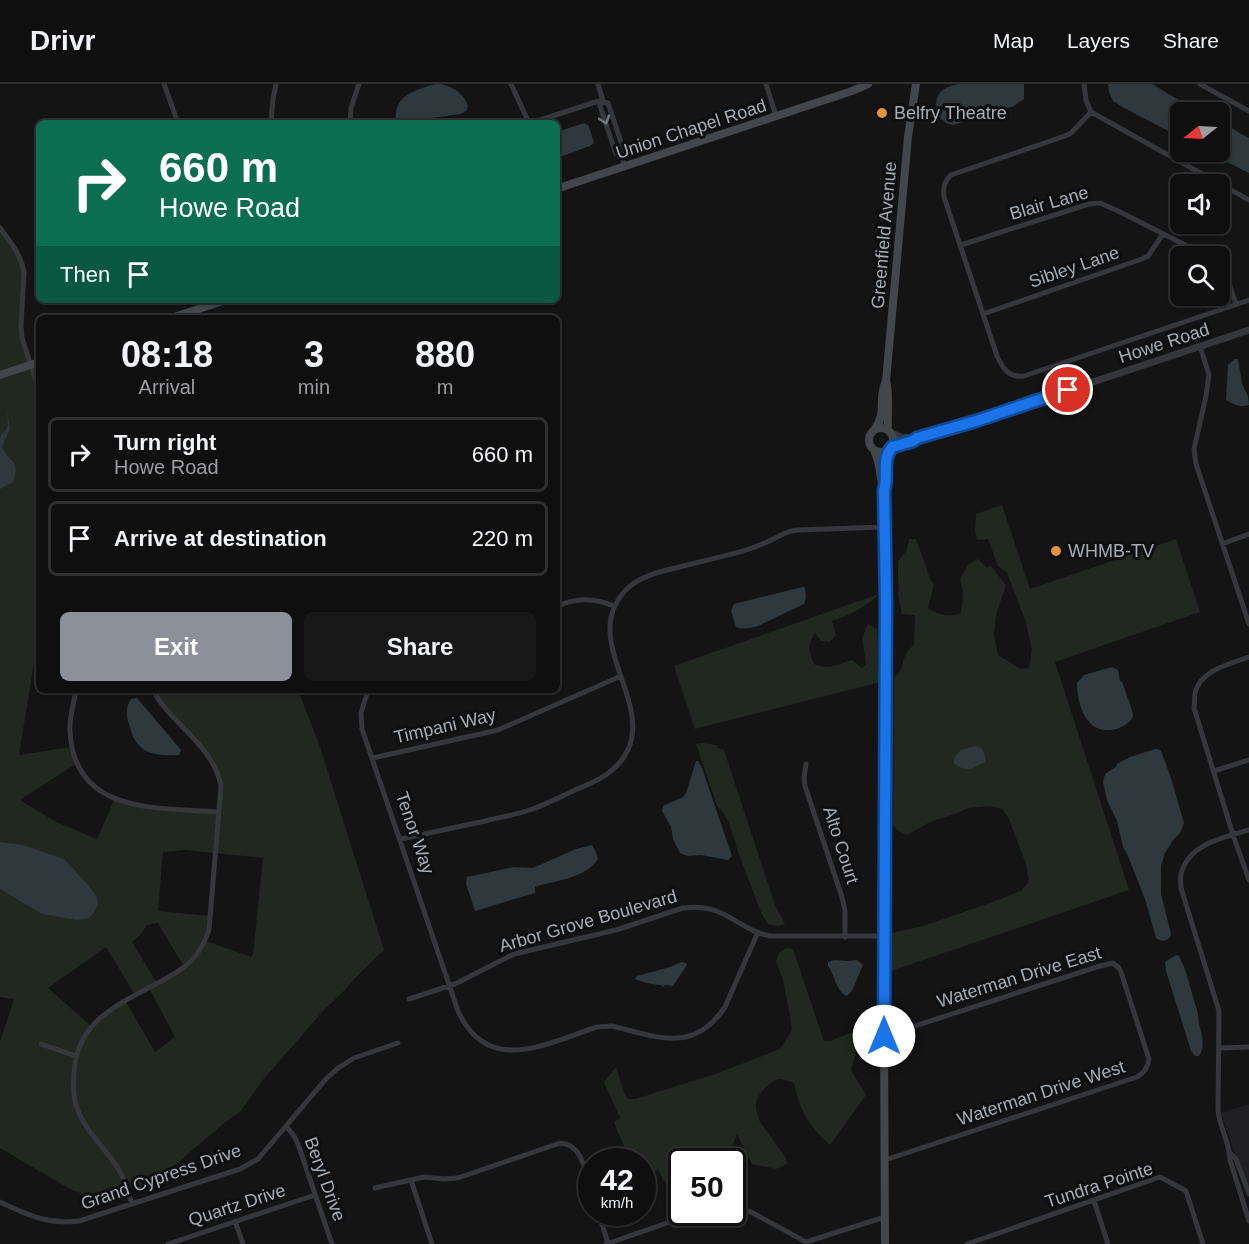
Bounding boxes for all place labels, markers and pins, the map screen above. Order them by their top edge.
place label: Belfry Theatre [894,103,1007,123]
marker: Belfry Theatre [875,106,889,120]
pin [1042,364,1093,415]
place label: WHMB-TV [1068,541,1154,561]
marker: WHMB-TV [1049,544,1063,558]

